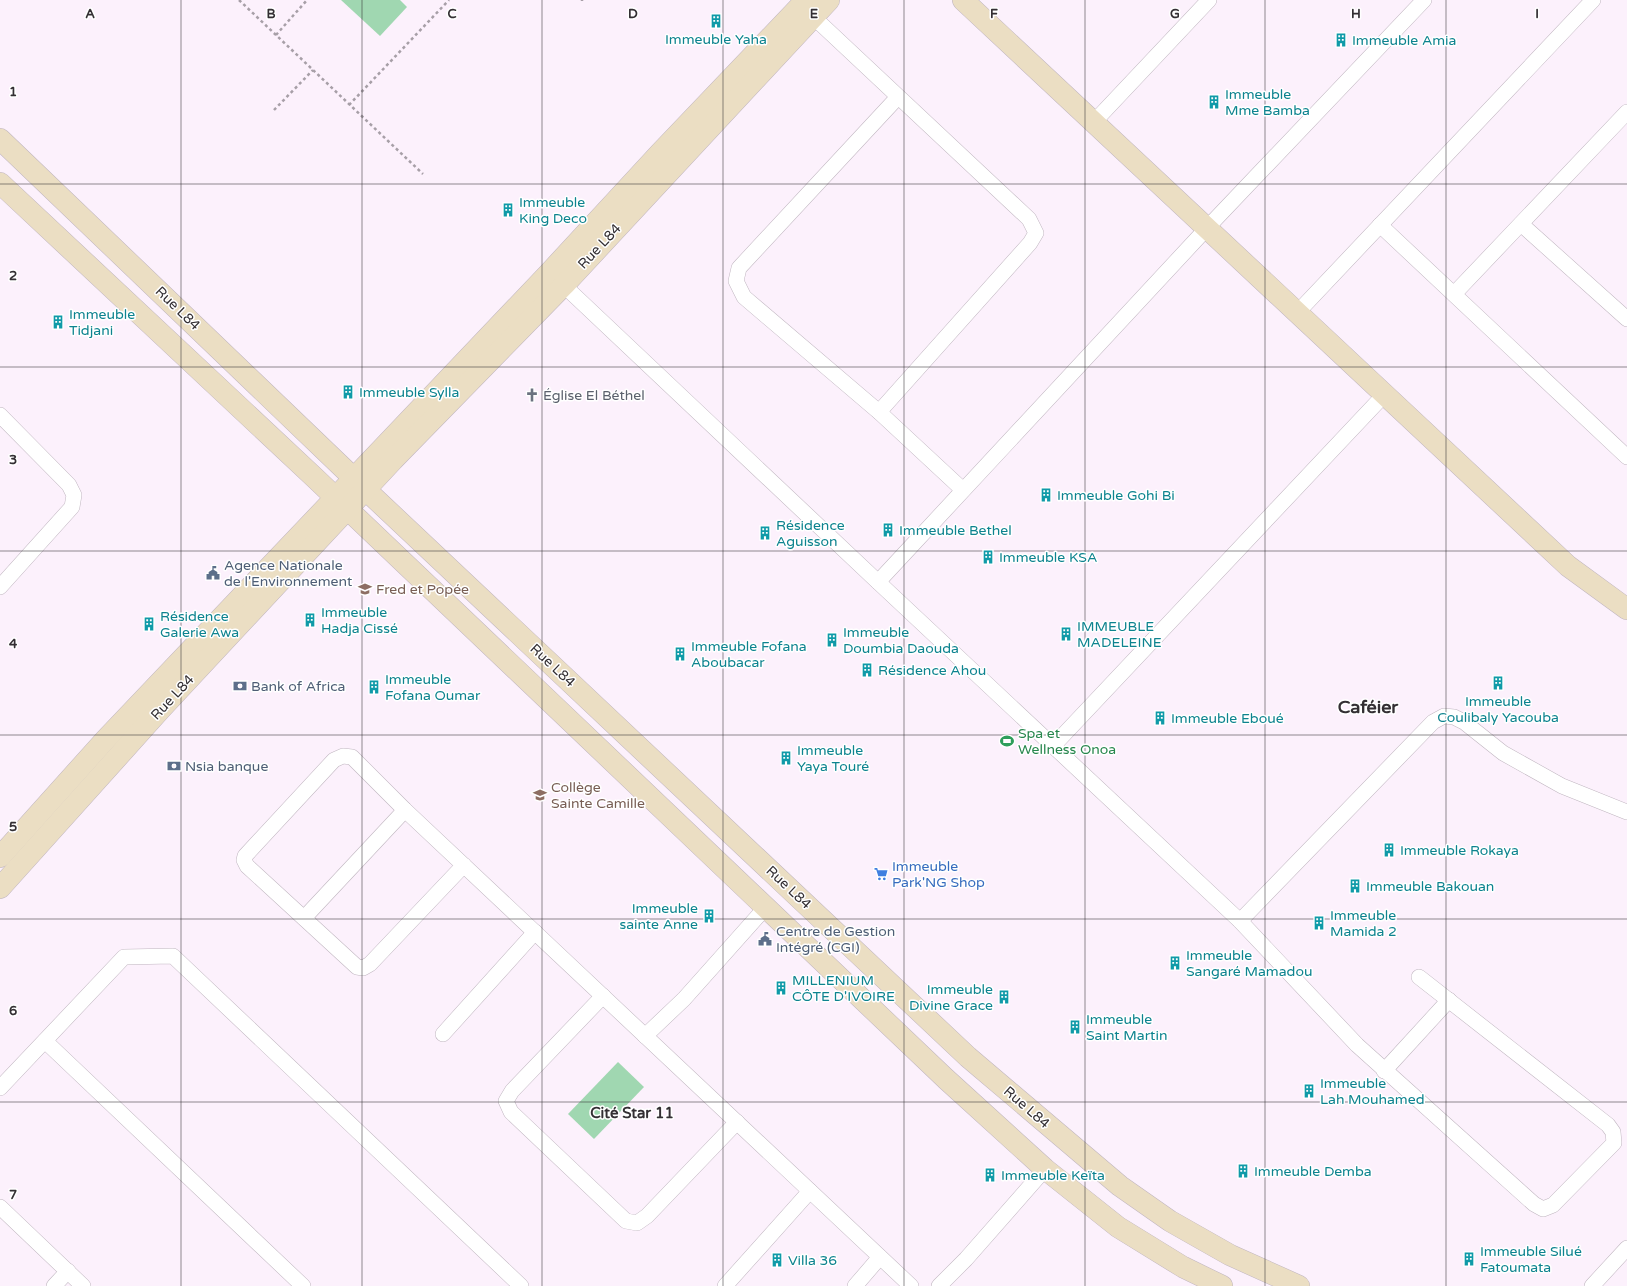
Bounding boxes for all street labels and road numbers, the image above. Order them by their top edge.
street label: Rue L84 [574,220,625,273]
street label: Rue L84 [152,283,204,334]
street label: Rue L84 [526,640,579,691]
street label: Rue L84 [147,671,198,724]
street label: Rue L84 [762,862,815,913]
street label: Rue L84 [1000,1083,1053,1132]

